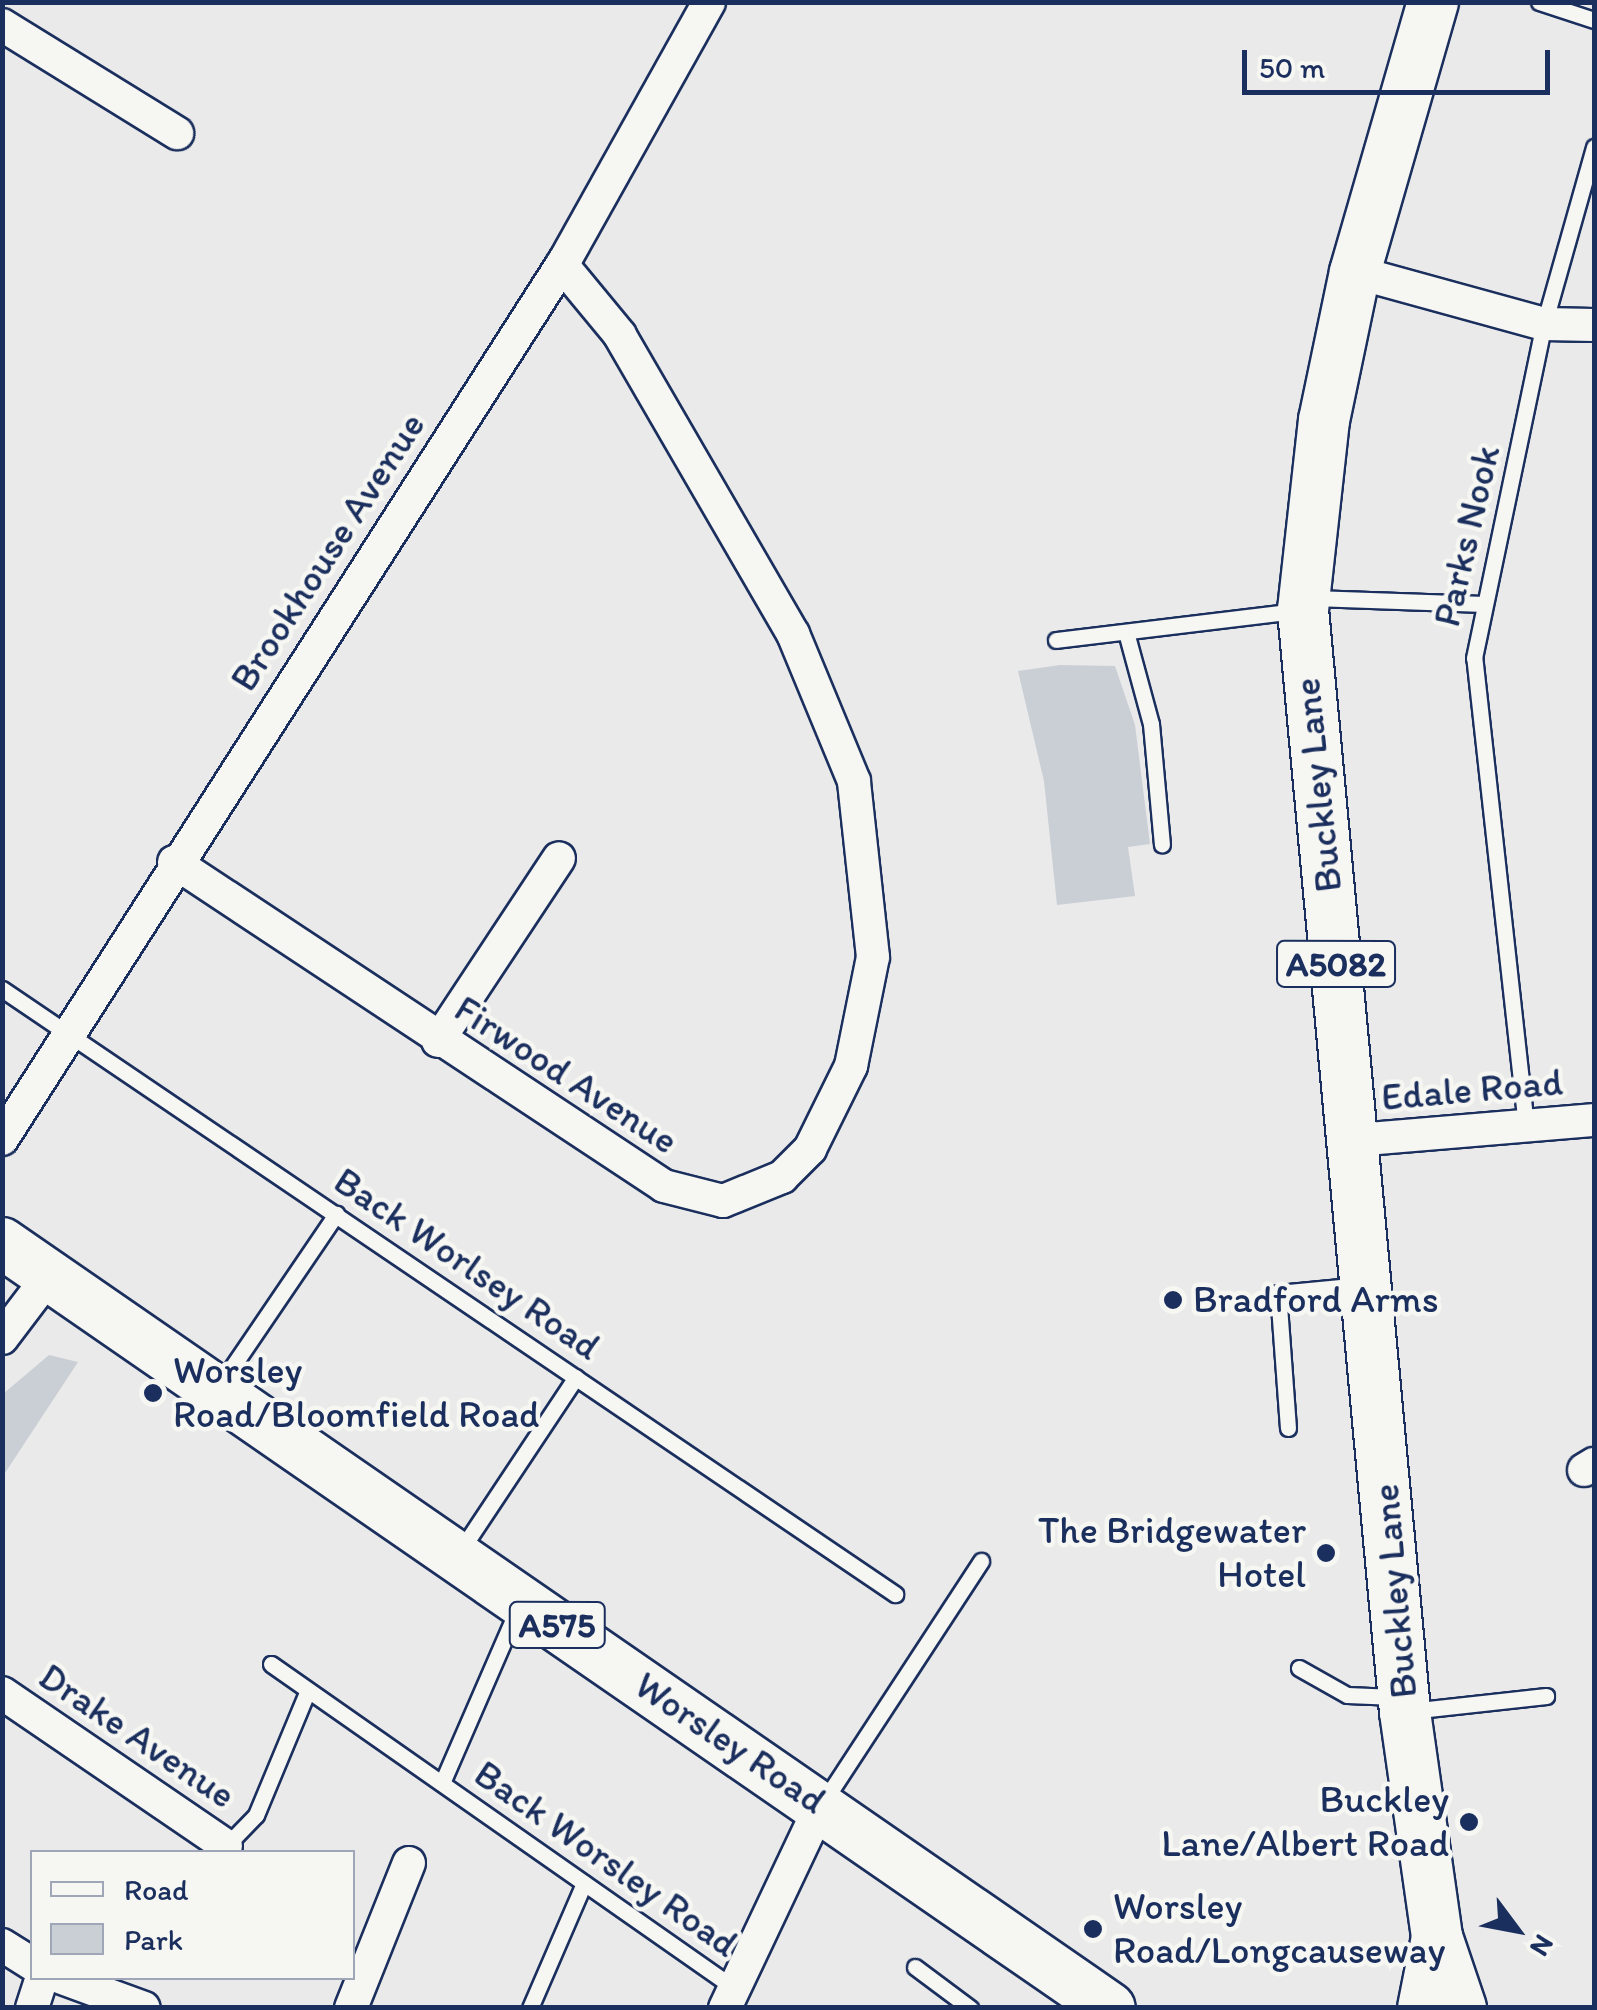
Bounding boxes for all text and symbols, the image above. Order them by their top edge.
scale bar [1247,30,1554,92]
text: 50 m [1259,49,1325,86]
street label: Brookhouse Avenue [222,405,434,699]
street label: Parks Nook [1424,441,1510,631]
street label: Buckley Lane [1284,675,1352,895]
road number: A5082 [1276,934,1396,994]
street label: Firwood Avenue [446,986,686,1164]
street label: Edale Road [1380,1059,1564,1121]
street label: Back Worlsey Road [326,1158,608,1370]
place label: Bradford Arms [1193,1277,1438,1323]
marker: Bradford Arms [1162,1289,1184,1311]
place label: Worsley Road/Bloomfield Road [173,1348,540,1438]
marker: Worsley Road/Bloomfield Road [142,1382,164,1404]
street label: Buckley Lane [1363,1481,1427,1701]
place label: The Bridgewater Hotel [1037,1508,1306,1598]
marker: The Bridgewater Hotel [1315,1542,1337,1564]
road number: A575 [507,1595,607,1655]
street label: Drake Avenue [31,1654,243,1818]
street label: Worsley Road [626,1663,834,1823]
street label: Back Worsley Road [466,1751,746,1967]
place label: Buckley Lane/Albert Road [1162,1777,1449,1866]
marker: Buckley Lane/Albert Road [1458,1811,1480,1833]
legend [30,1850,355,1980]
text: Road [124,1871,189,1908]
north arrow [1467,1880,1567,1980]
place label: Worsley Road/Longcauseway [1113,1884,1445,1974]
marker: Worsley Road/Longcauseway [1082,1918,1104,1940]
text: Park [124,1921,183,1958]
text: N [1523,1929,1562,1963]

